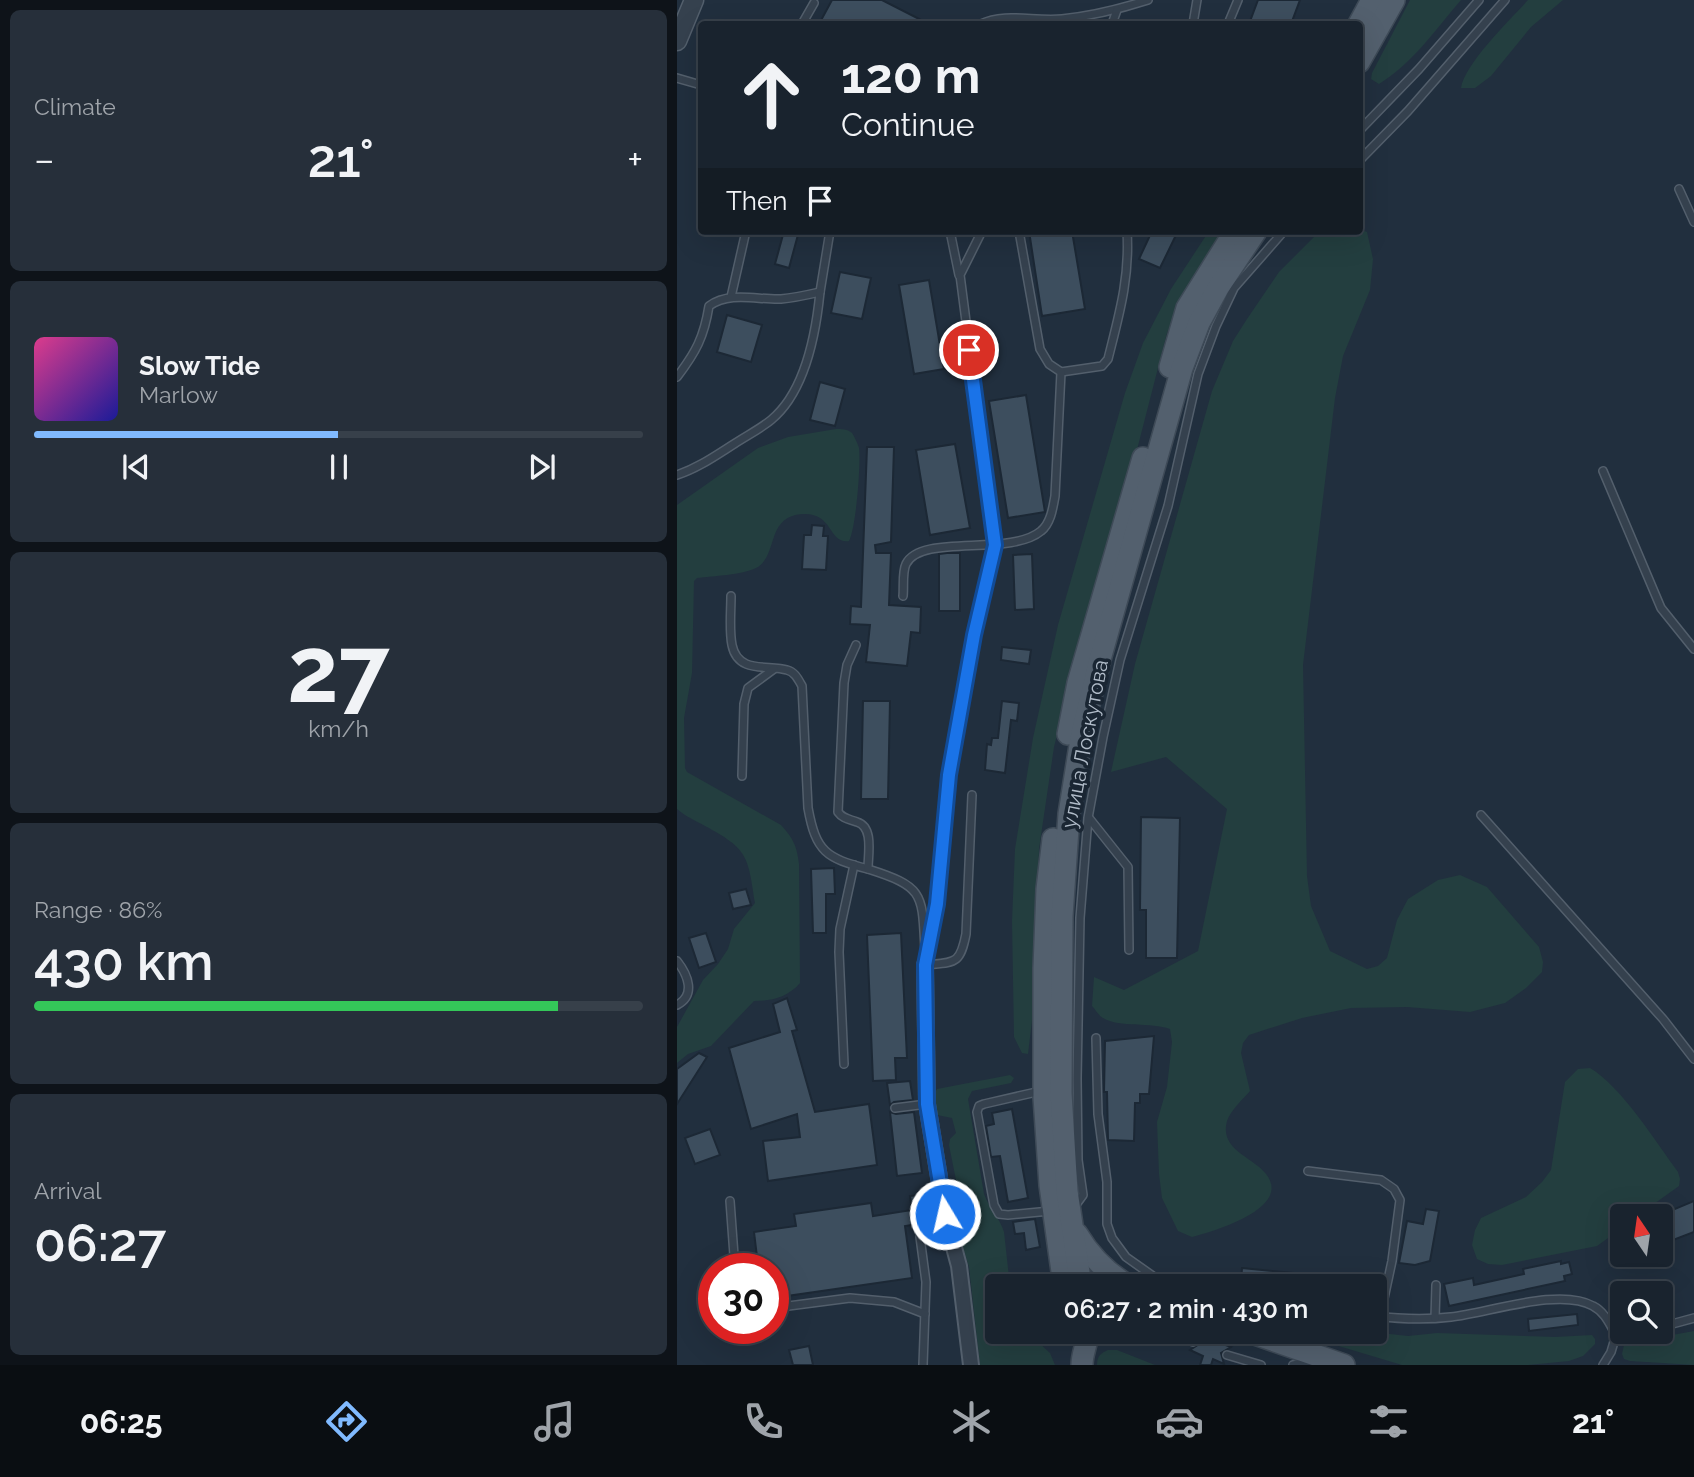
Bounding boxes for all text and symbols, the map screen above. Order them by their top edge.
text: 120 m [841,47,980,104]
icon: ahead [726,49,817,140]
text: Climate [34,93,116,120]
text: Continue [841,106,975,143]
text: 21° [308,128,374,189]
text: − [34,137,54,182]
text: + [627,137,643,182]
icon: arrive [801,182,839,220]
text: Then [726,186,787,216]
pin [939,320,999,380]
icon: arrive [950,331,988,369]
text: Slow Tide [139,351,260,381]
text: Marlow [139,381,218,408]
icon: previous [117,448,155,486]
icon: pause [320,448,358,486]
icon: next [523,448,561,486]
text: 27 [287,616,390,723]
street label: улица Лоскутова [1056,657,1113,830]
text: km/h [308,715,369,742]
text: Range · 86% [34,896,163,923]
text: 430 km [34,931,213,992]
text: Arrival [34,1177,101,1204]
position arrow [908,1177,982,1251]
north arrow [1610,1204,1673,1267]
map controls [1610,1204,1673,1344]
text: 06:27 [34,1212,166,1273]
speed limit sign: 30 [698,1253,789,1344]
button: search [1610,1281,1673,1344]
text: 06:27 · 2 min · 430 m [1064,1294,1308,1324]
icon: directions [322,1397,371,1446]
icon: music [530,1397,579,1446]
icon: phone [739,1397,788,1446]
icon: climate [947,1397,996,1446]
icon: car [1155,1397,1204,1446]
icon: filters [1364,1397,1413,1446]
text: 06:25 [80,1403,162,1440]
text: 21° [1572,1403,1614,1440]

